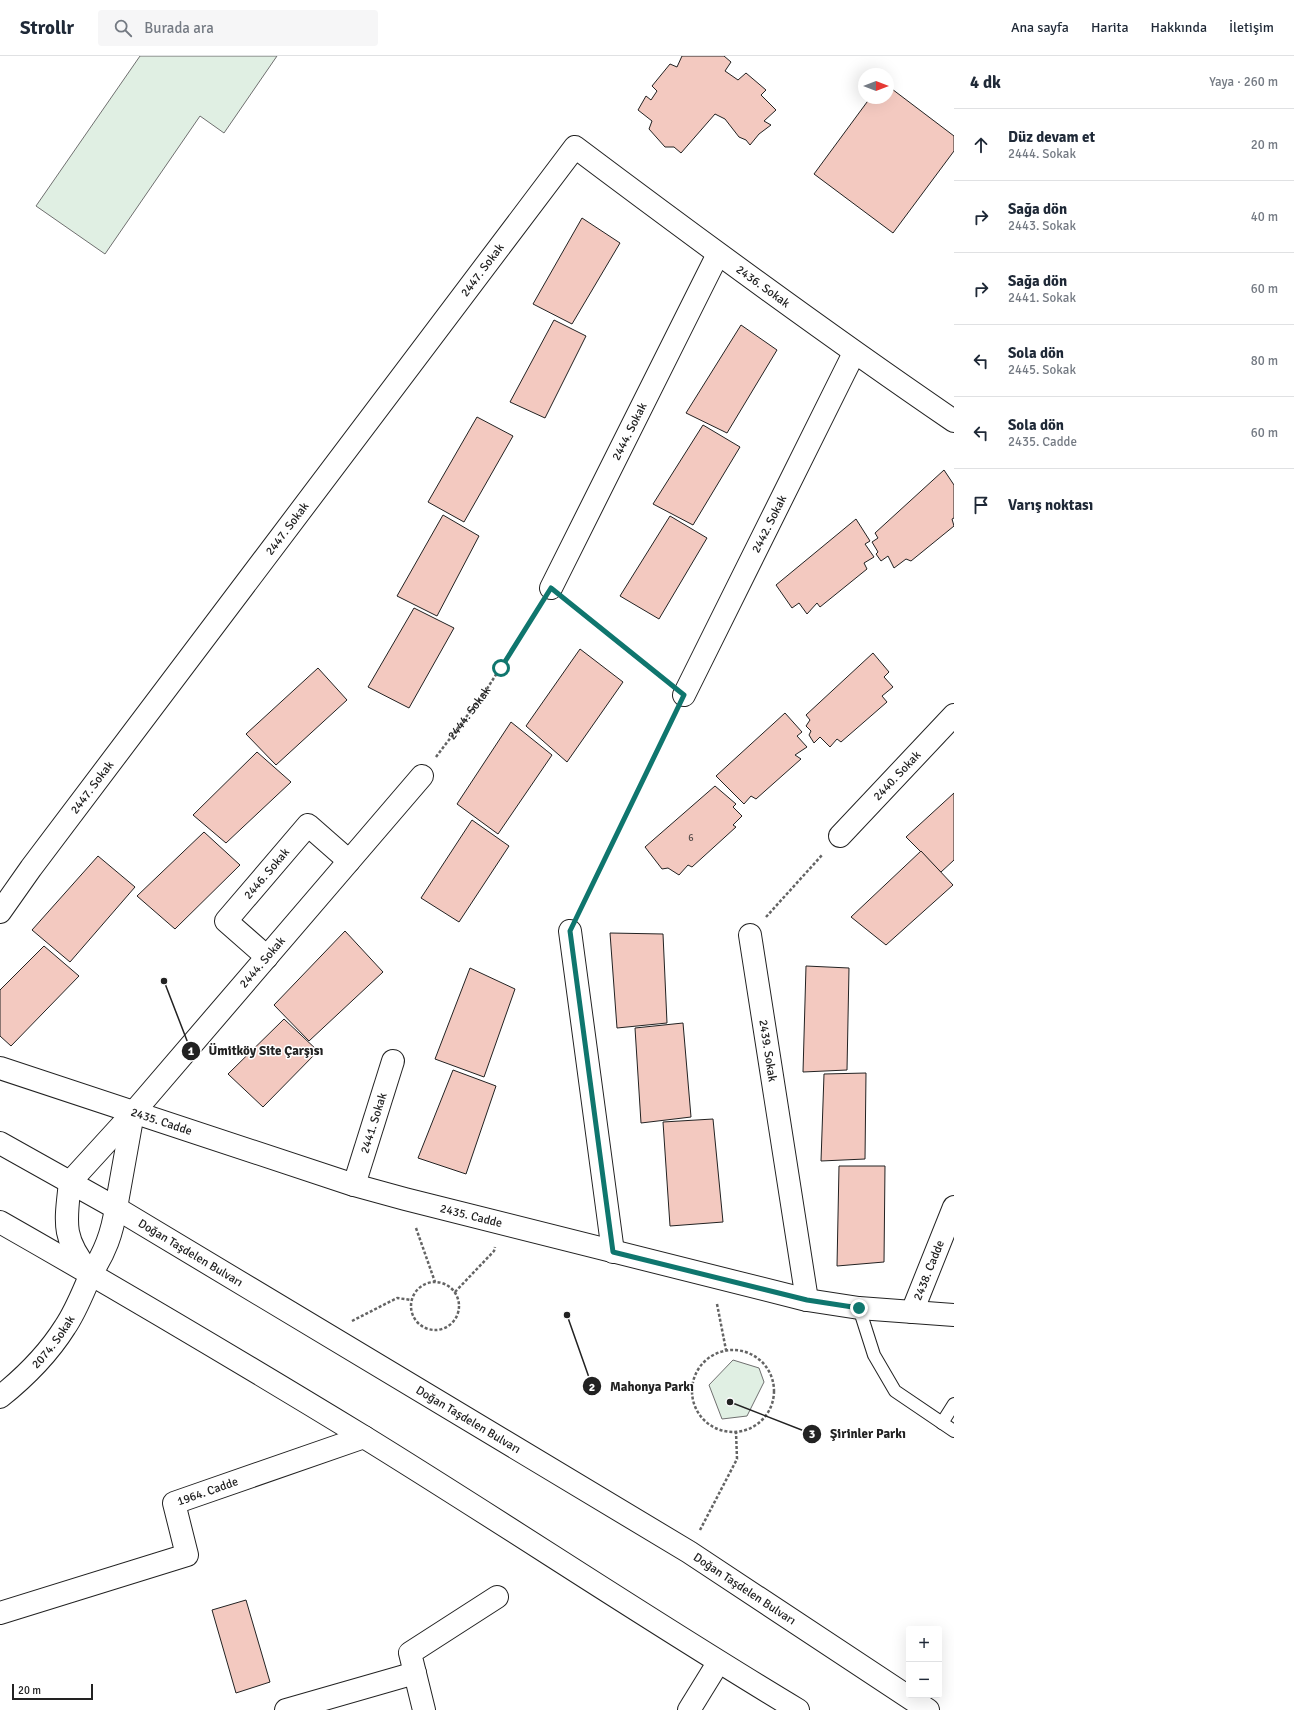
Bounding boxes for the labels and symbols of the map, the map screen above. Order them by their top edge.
north arrow [858,68,894,104]
street label: 2447. Sokak [458,241,508,300]
street label: 2436. Sokak [733,262,793,311]
street label: 2444. Sokak [609,400,650,463]
street label: 2442. Sokak [749,493,790,556]
street label: 2447. Sokak [263,499,312,558]
route start [492,659,510,677]
street label: 2444. Sokak [445,684,494,743]
street label: 2440. Sokak [870,748,924,804]
street label: 2447. Sokak [67,758,117,817]
house number: 6 [688,832,694,844]
street label: 2446. Sokak [241,845,293,903]
street label: 2444. Sokak [237,934,289,991]
street label: 2439. Sokak [755,1018,780,1083]
callout: Ümitköy Site Çarşısı [181,1038,331,1063]
text: Ümitköy Site Çarşısı [209,1043,324,1059]
text: 1 [188,1044,195,1059]
street label: 2441. Sokak [357,1091,391,1155]
street label: 2435. Cadde [129,1105,194,1139]
street label: 2435. Cadde [438,1201,504,1231]
street label: Doğan Taşdelen Bulvarı [135,1216,246,1290]
street label: 2438. Cadde [910,1238,948,1303]
route end [850,1299,868,1317]
street label: 2074. Sokak [29,1313,78,1372]
callout: Mahonya Parkı [582,1374,702,1399]
text: Mahonya Parkı [610,1379,694,1395]
text: 2 [589,1380,595,1395]
street label: Doğan Taşdelen Bulvarı [413,1383,523,1457]
callout: Şirinler Parkı [802,1421,914,1446]
text: Şirinler Parkı [830,1426,906,1442]
text: 3 [809,1427,815,1442]
street label: 1964. Cadde [175,1474,240,1509]
street label: Doğan Taşdelen Bulvarı [690,1550,798,1628]
scale bar [12,1682,93,1701]

